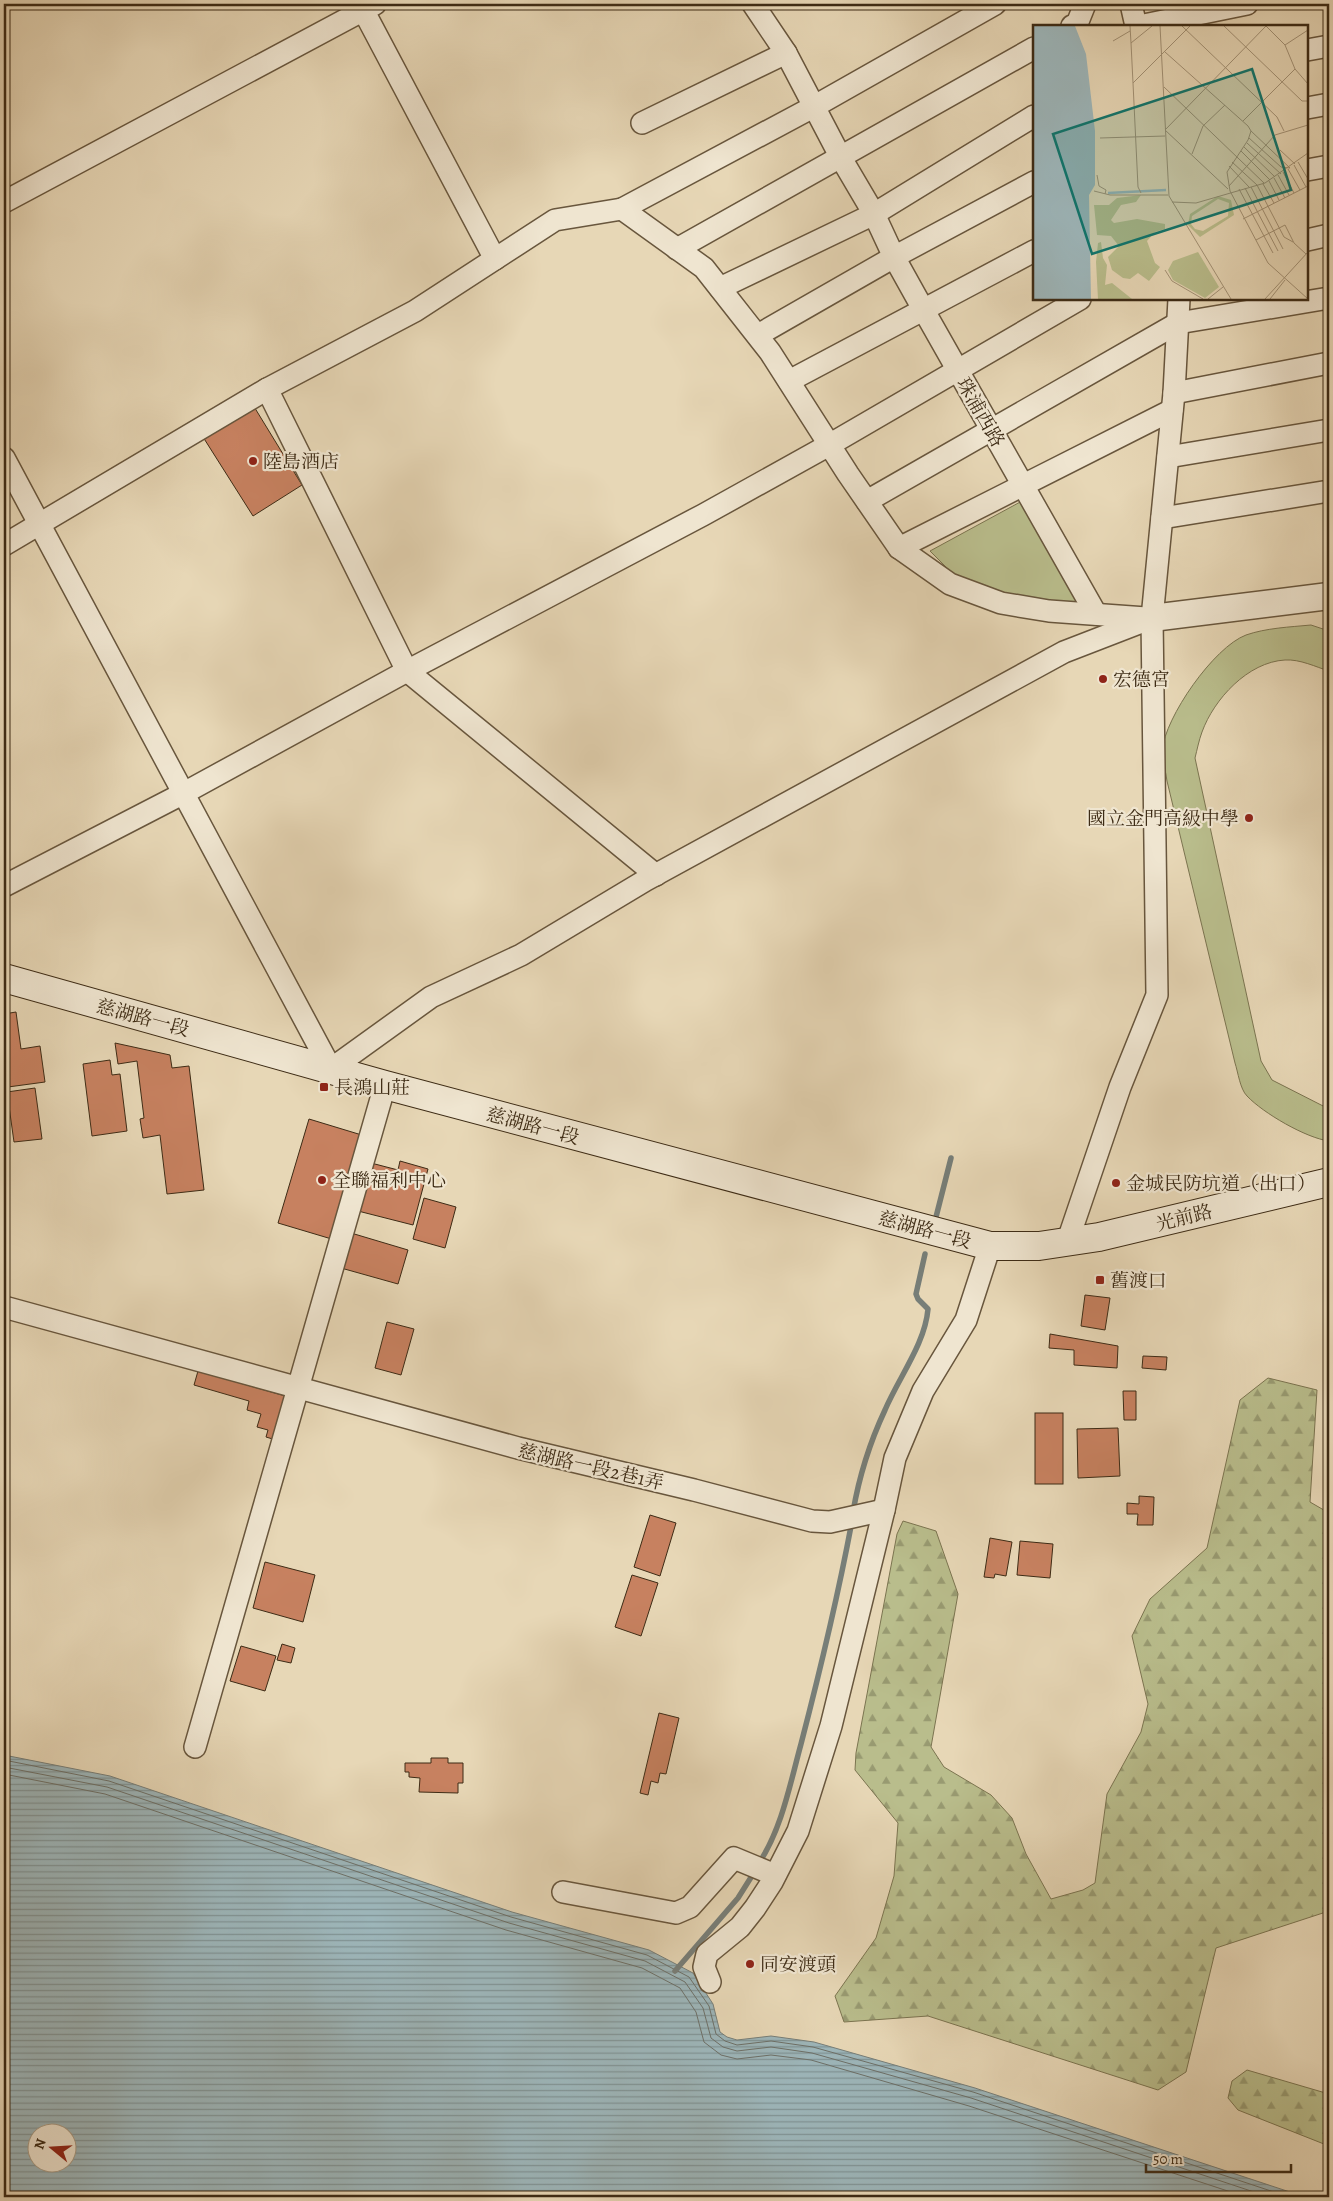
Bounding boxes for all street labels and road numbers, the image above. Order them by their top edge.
street label: 珠浦西路 [950,373,1010,452]
street label: 慈湖路一段 [93,993,192,1043]
street label: 慈湖路一段 [483,1101,582,1151]
street label: 光前路 [1153,1198,1215,1237]
street label: 慈湖路一段 [875,1205,974,1255]
street label: 慈湖路一段2巷1弄 [515,1438,666,1496]

